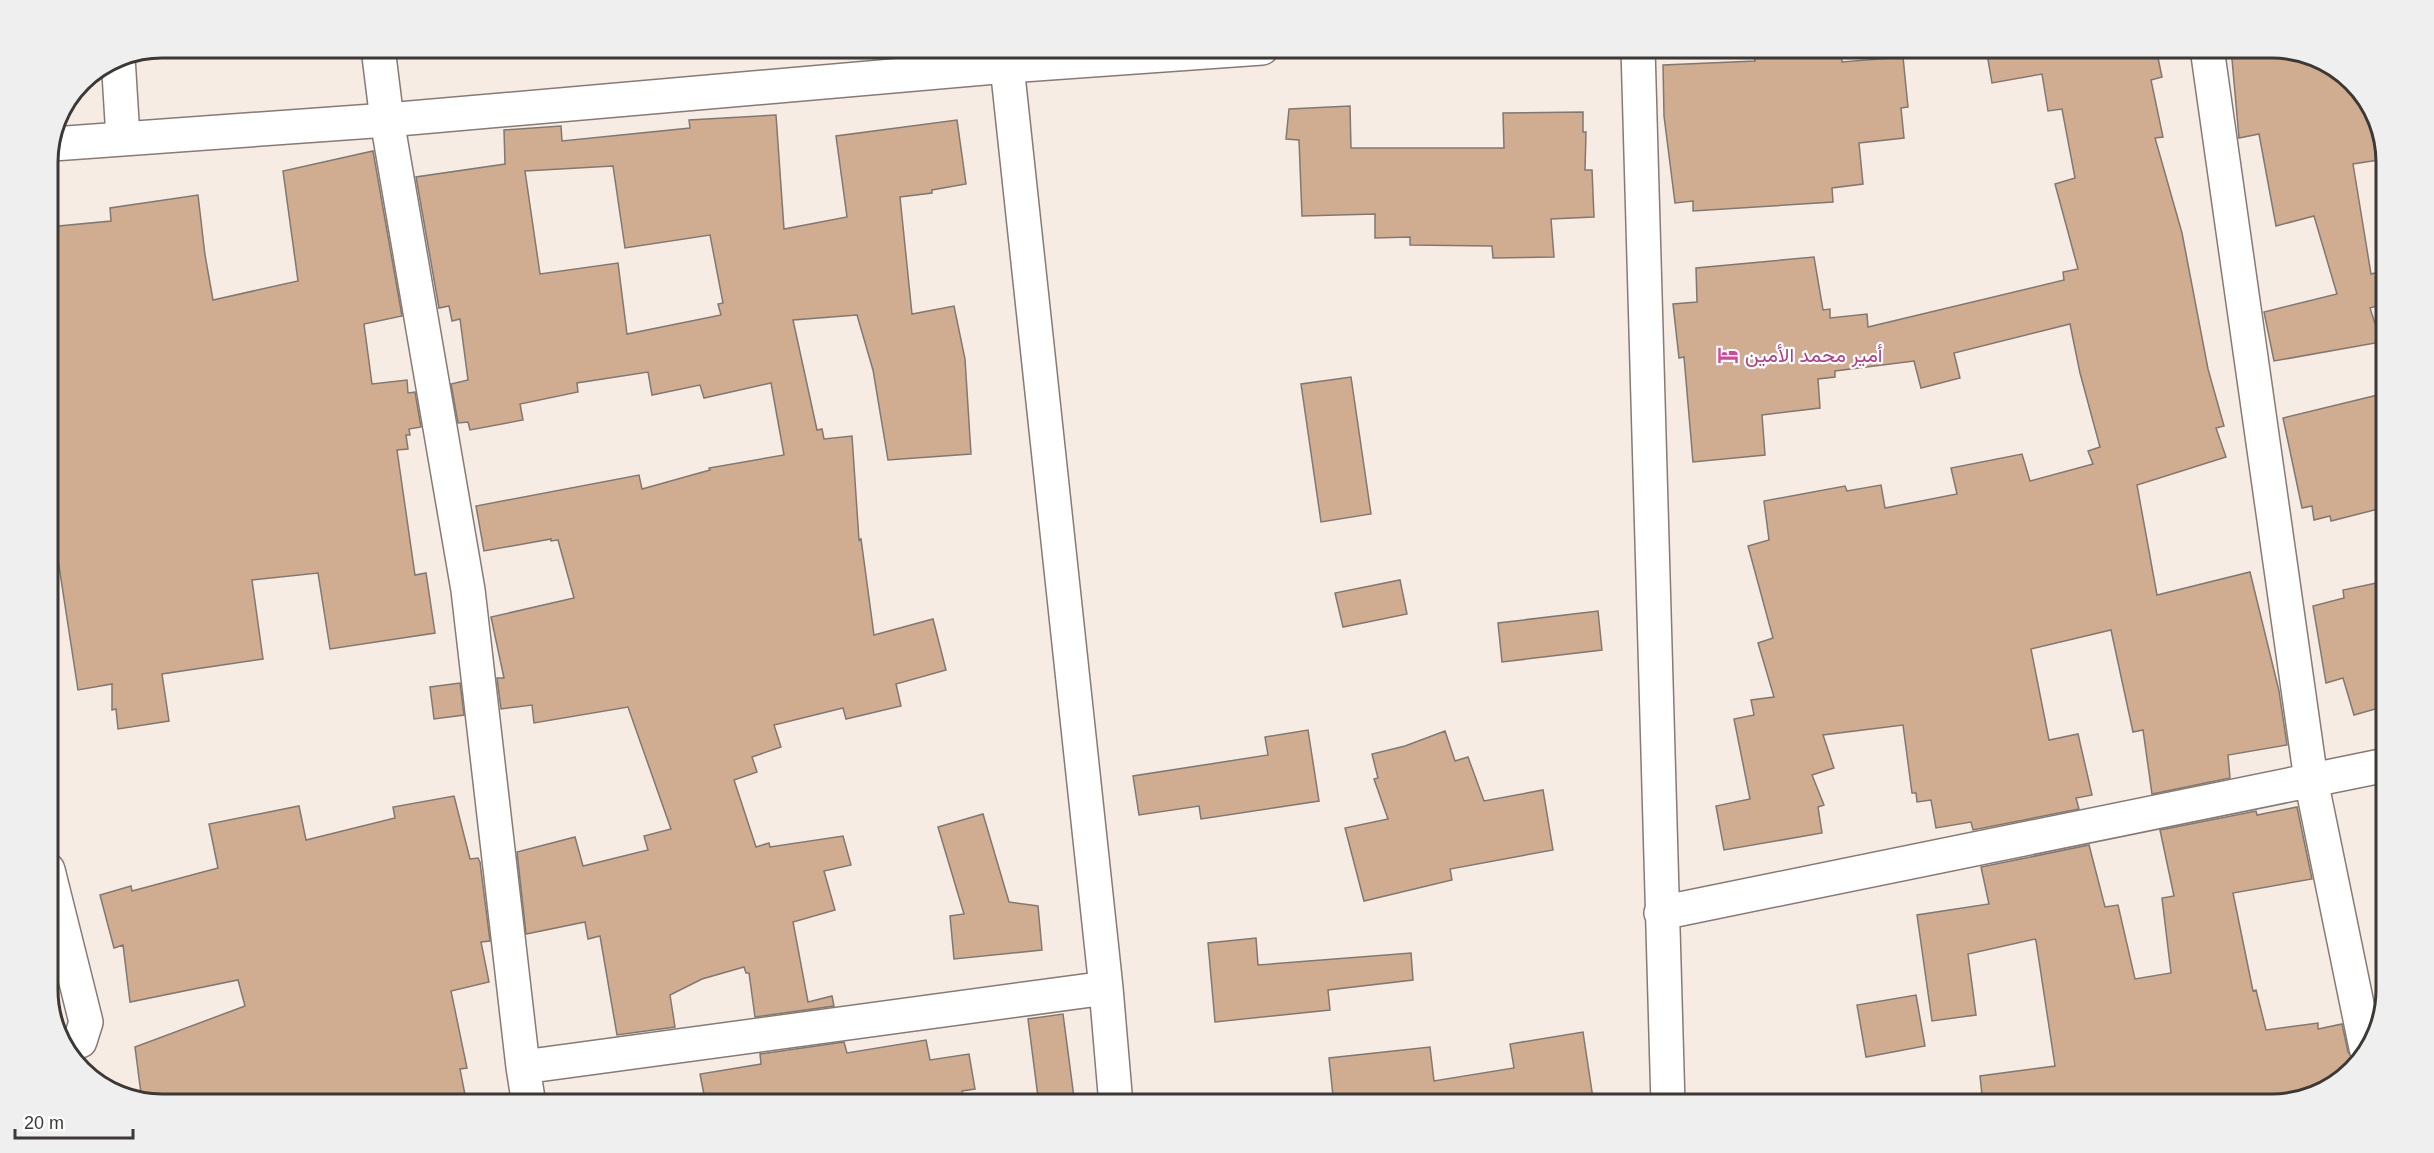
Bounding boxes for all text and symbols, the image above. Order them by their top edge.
hotel icon: أمير محمد الأمين [1716,343,1740,367]
place label: أمير محمد الأمين [1745,344,1883,368]
scale bar [15,1102,134,1140]
text: 20 m [24,1113,64,1133]

